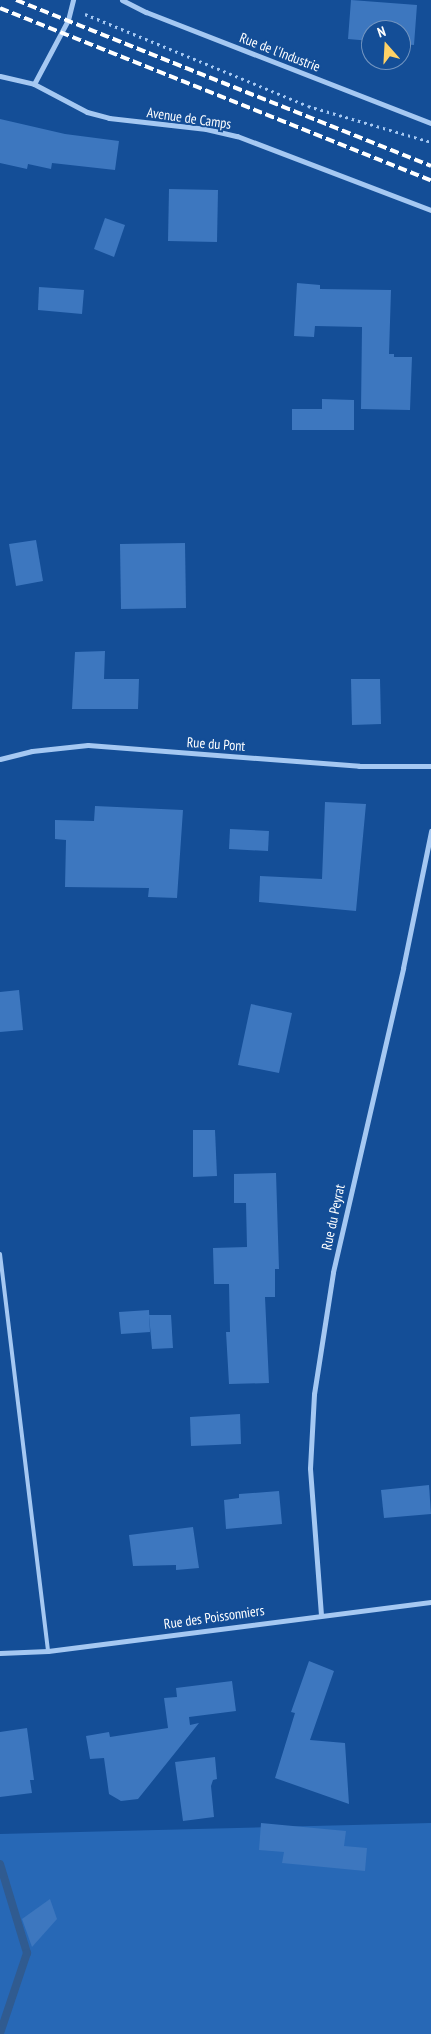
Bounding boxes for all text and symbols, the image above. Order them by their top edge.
north arrow [361,20,411,70]
text: N [375,22,388,42]
street label: Rue de l'Industrie [237,29,323,75]
street label: Avenue de Camps [146,104,232,132]
street label: Rue du Pont [186,734,246,754]
street label: Rue du Peyrat [318,1183,348,1251]
street label: Rue des Poissonniers [163,1602,265,1632]

